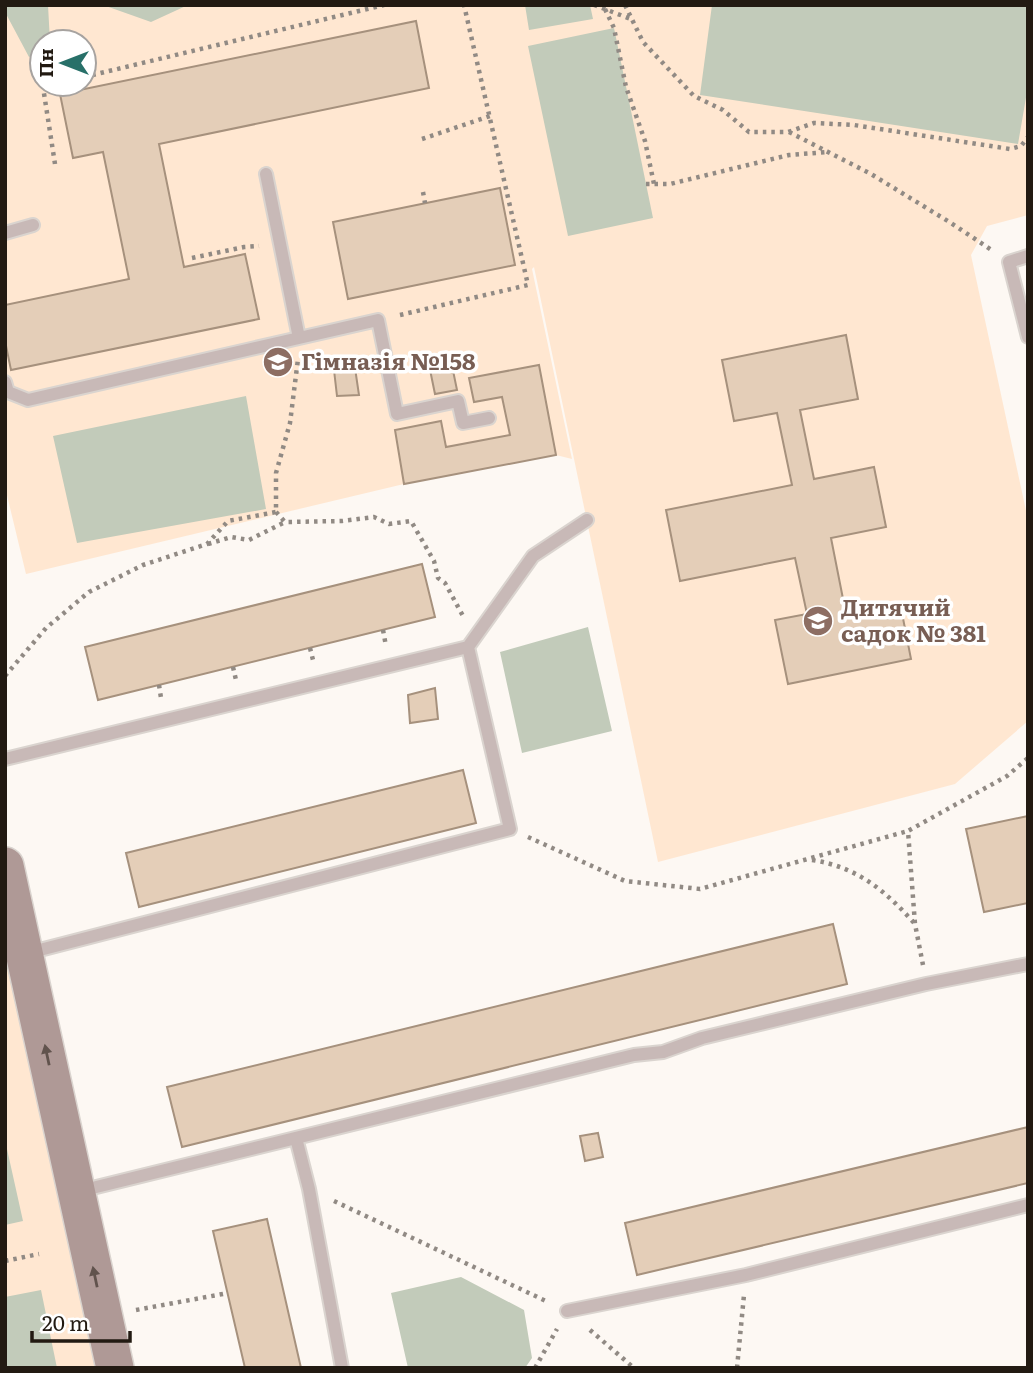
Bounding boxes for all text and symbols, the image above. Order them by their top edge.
north arrow [28,28,98,98]
text: Пн [31,48,59,78]
place label: Гімназія №158 [301,343,476,377]
school or university icon: Гімназія №158 [261,345,295,379]
place label: Дитячий садок № 381 [841,589,986,649]
school or university icon: Дитячий садок № 381 [801,604,835,638]
one-way arrow [41,1044,52,1066]
one-way arrow [89,1266,100,1288]
scale bar [32,1300,130,1344]
text: 20 m [42,1306,89,1337]

